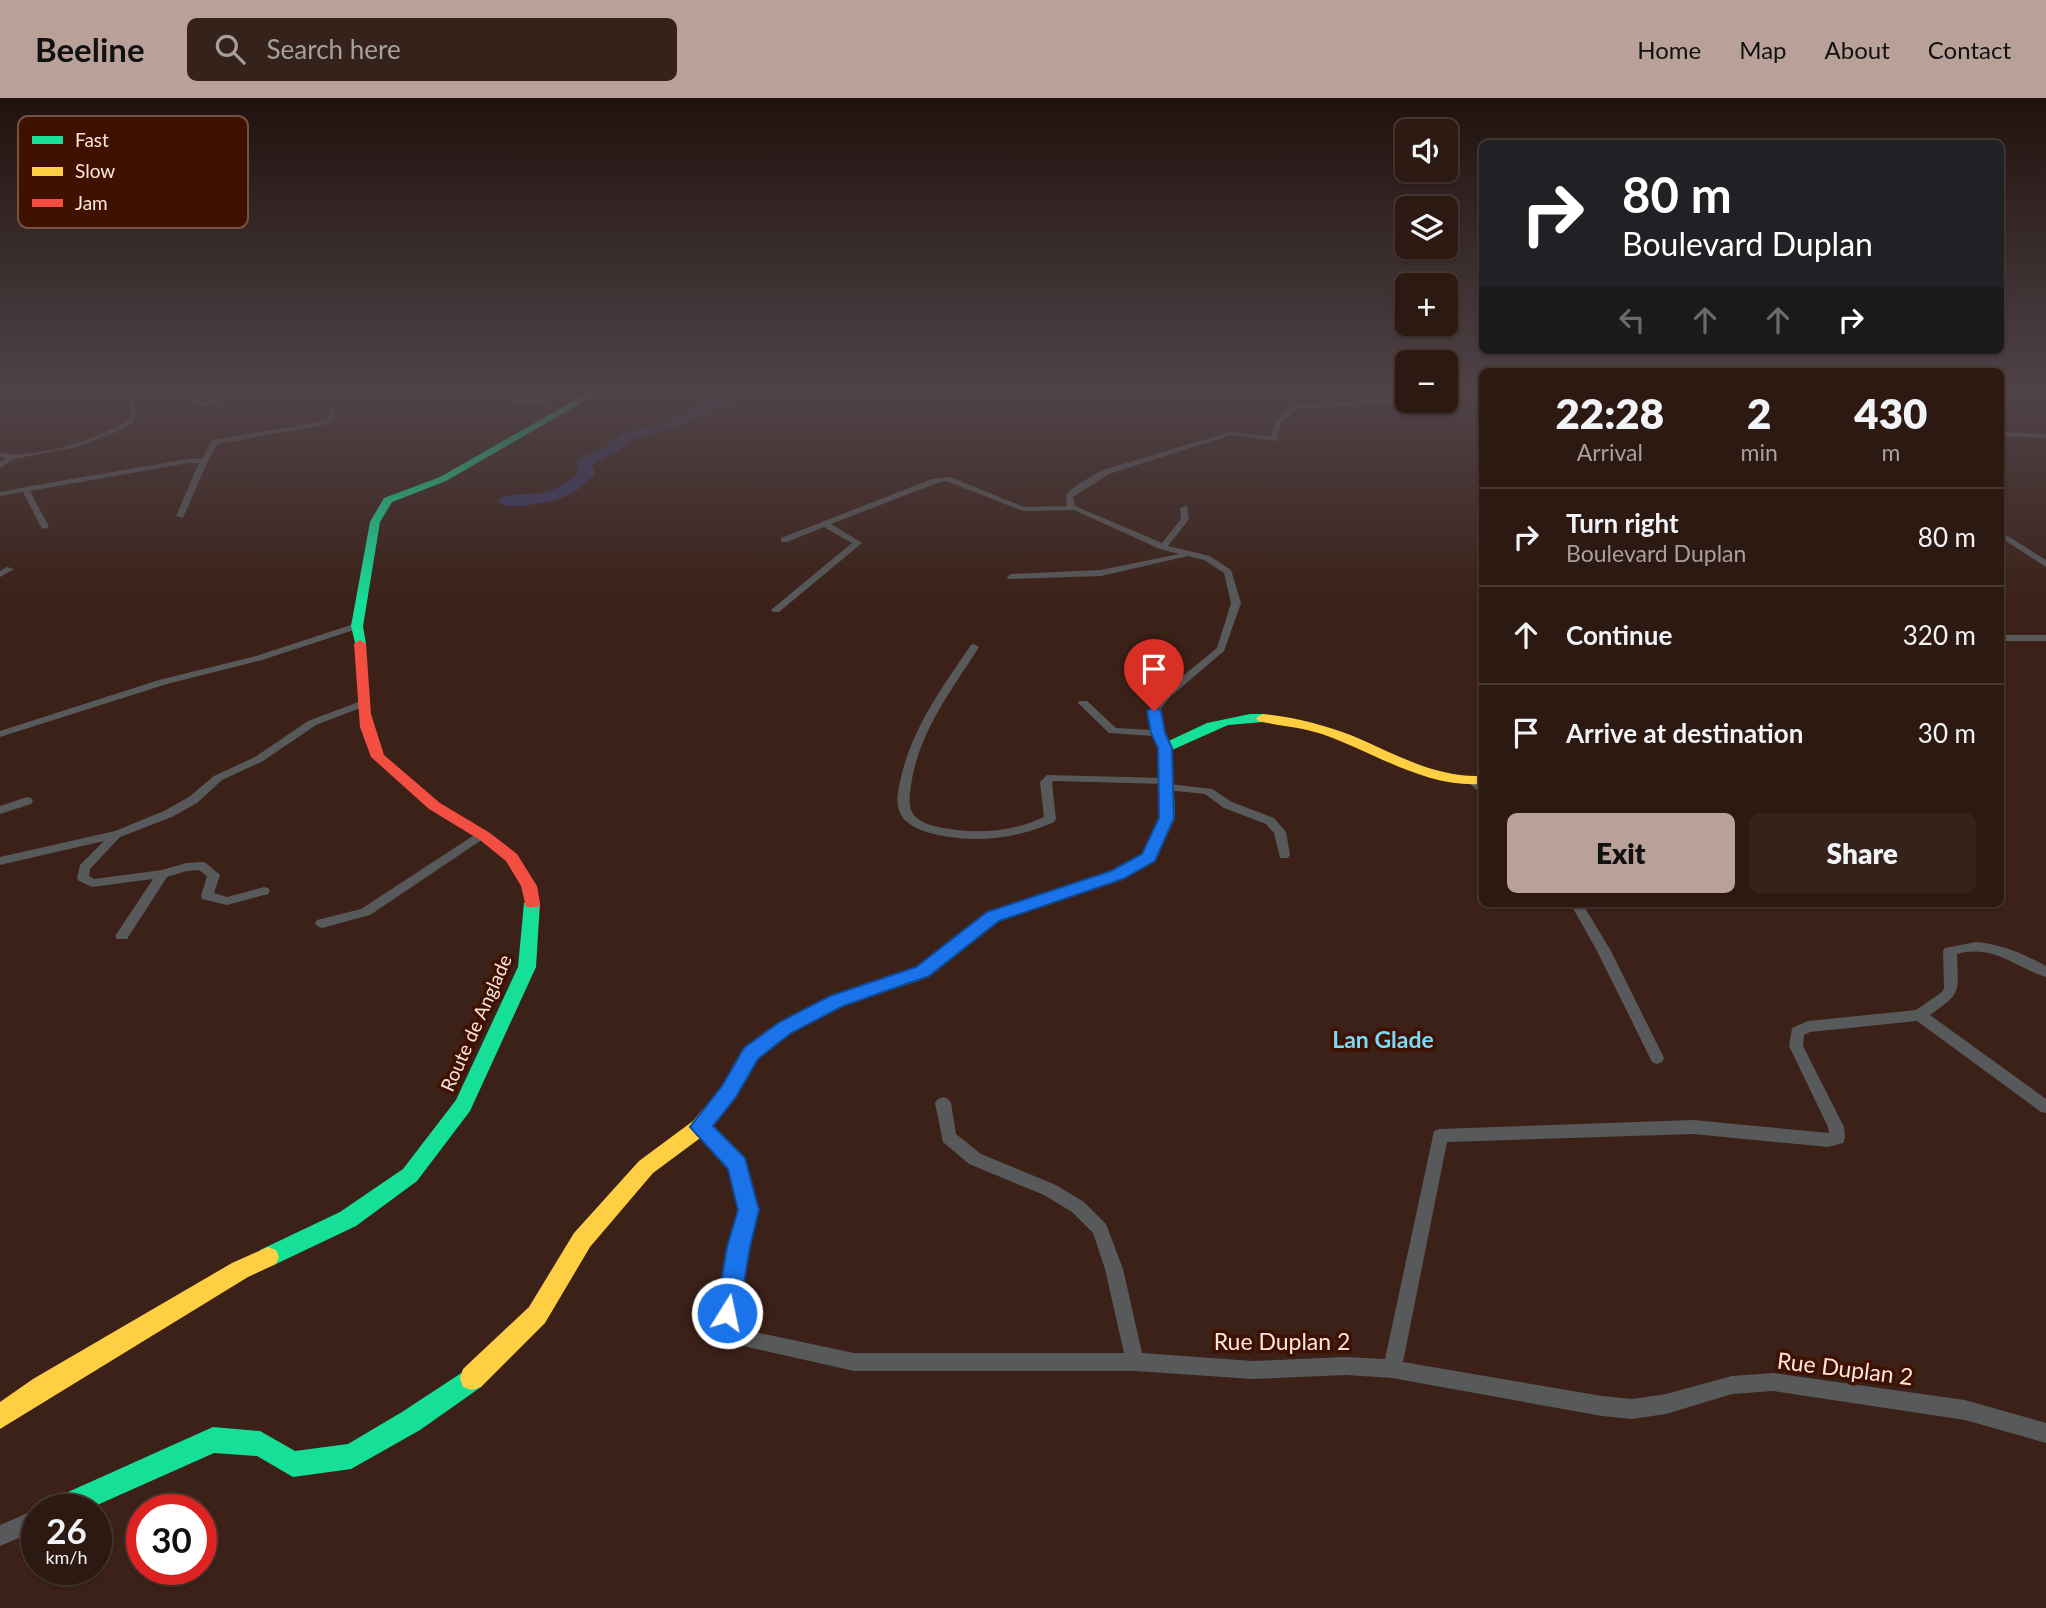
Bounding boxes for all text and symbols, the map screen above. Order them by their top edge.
search box [187,18,677,81]
text: Beeline [35,29,145,69]
icon: search [211,30,249,68]
text: Search here [267,33,401,65]
text: Home [1637,35,1701,64]
text: Map [1739,35,1787,64]
text: About [1825,35,1890,64]
text: Contact [1928,35,2011,64]
legend [18,116,248,228]
map controls [1395,119,1458,413]
button: sound [1395,119,1458,182]
text: Fast [75,128,109,151]
text: Slow [75,159,115,182]
text: 80 m [1622,165,1732,223]
icon: right [1507,168,1598,259]
text: Jam [75,191,108,214]
button: layers [1395,196,1458,259]
text: Boulevard Duplan [1622,224,1873,263]
button: + [1395,273,1458,336]
icon: left [1613,301,1651,339]
icon: ahead [1686,301,1724,339]
icon: ahead [1759,301,1797,339]
icon: right [1832,301,1870,339]
button: − [1395,350,1458,413]
text: 22:28 [1556,388,1664,438]
text: 2 [1747,388,1771,438]
text: 430 [1854,388,1927,438]
text: Arrival [1577,438,1643,466]
text: min [1741,438,1778,466]
text: m [1881,438,1900,466]
text: Turn right [1566,507,1679,539]
icon: right [1507,518,1545,556]
text: 80 m [1918,521,1976,553]
text: Boulevard Duplan [1566,539,1746,567]
icon: ahead [1507,616,1545,654]
text: Continue [1566,619,1672,651]
text: 320 m [1903,619,1976,651]
pin [1124,639,1184,711]
icon: arrive [1135,650,1173,688]
icon: arrive [1507,714,1545,752]
text: Arrive at destination [1566,717,1803,749]
text: 30 m [1918,717,1976,749]
button: Exit [1507,813,1735,893]
button: Share [1749,813,1976,893]
street label: Route de Anglade [435,951,516,1095]
district label: Lan Glade [1332,1025,1434,1053]
position arrow [690,1276,764,1350]
street label: Rue Duplan 2 [1214,1327,1350,1355]
street label: Rue Duplan 2 [1776,1346,1915,1390]
speed limit sign: 30 [126,1494,217,1585]
text: 26 [46,1509,87,1551]
text: km/h [45,1546,88,1568]

